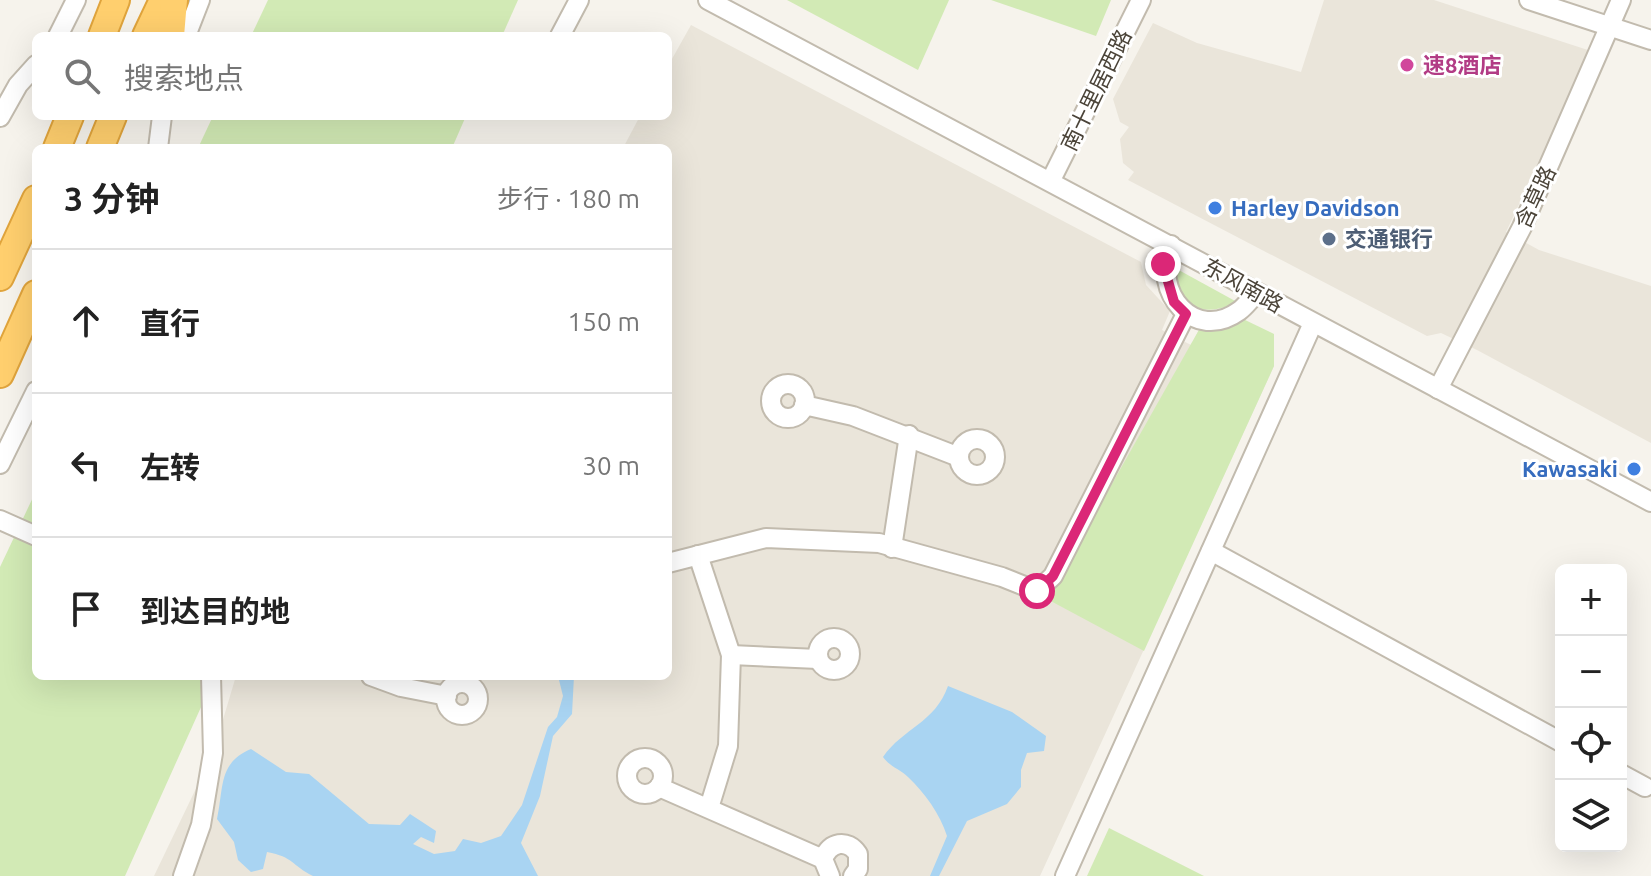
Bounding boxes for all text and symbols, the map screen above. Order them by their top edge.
street label: 南十里居西路 [1055,25,1136,155]
search box [32,32,672,120]
place label: 速8酒店 [1423,52,1501,77]
icon: search [60,54,104,98]
marker: 速8酒店 [1398,56,1416,74]
text: 搜索地点 [124,61,244,95]
street label: 含草路 [1509,162,1560,232]
text: 3 分钟 [64,179,159,217]
text: 步行 · 180 m [497,184,640,213]
place label: Harley Davidson [1231,195,1400,220]
marker: Harley Davidson [1206,199,1224,217]
place label: 交通银行 [1345,226,1433,251]
marker: 交通银行 [1320,230,1338,248]
route end [1145,246,1181,282]
street label: 东风南路 [1199,252,1288,317]
icon: ahead [64,299,108,343]
text: 直行 [140,306,200,340]
text: 150 m [568,307,640,336]
icon: left [64,443,108,487]
text: 左转 [140,450,200,484]
text: 30 m [582,451,640,480]
place label: Kawasaki [1522,456,1618,481]
marker: Kawasaki [1625,460,1643,478]
map controls [1555,564,1627,852]
button: + [1555,564,1627,636]
route start [1019,573,1055,609]
icon: arrive [64,587,108,631]
text: 到达目的地 [140,594,290,628]
button: − [1555,636,1627,708]
button: locate [1555,708,1627,780]
button: layers [1555,780,1627,852]

